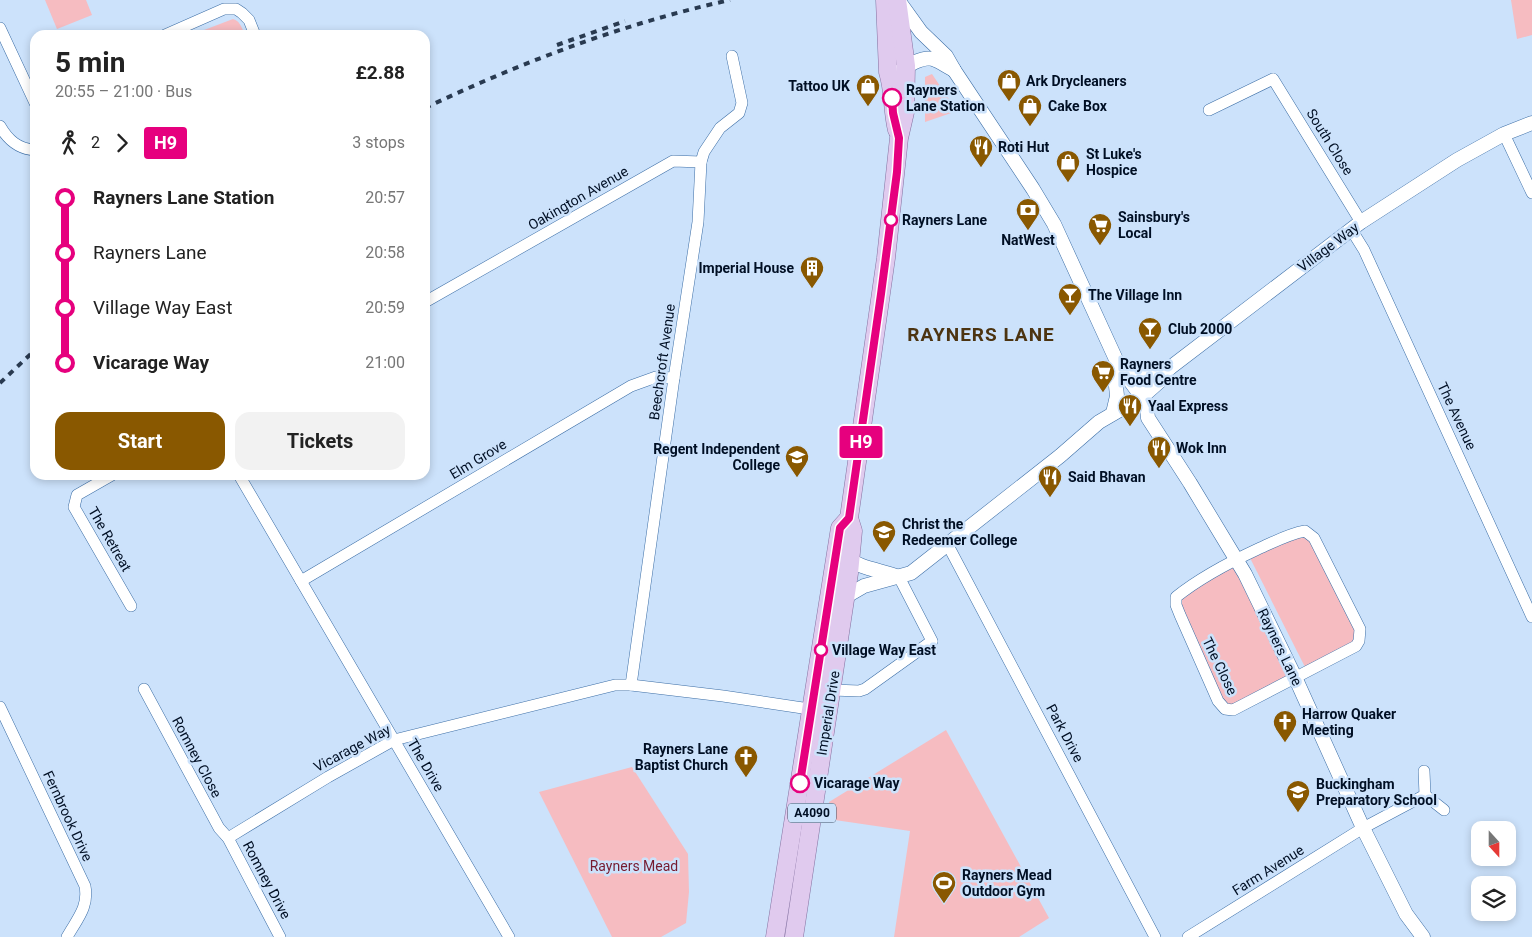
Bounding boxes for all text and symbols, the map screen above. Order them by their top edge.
text: 5 min [55,46,125,79]
text: £2.88 [355,61,405,84]
shop icon: Ark Drycleaners [996,68,1022,102]
shop icon: Tattoo UK [855,73,881,107]
place label: Ark Drycleaners [1026,73,1127,89]
place label: Tattoo UK [788,78,850,94]
text: 20:55 – 21:00 · Bus [55,82,192,101]
place label: Rayners Lane Station [906,82,985,114]
marker: Rayners Lane Station [882,88,902,108]
shop icon: Cake Box [1017,93,1043,127]
place label: Cake Box [1048,98,1108,114]
street label: South Close [1303,106,1357,178]
icon: walk [55,129,83,157]
icon: forward [108,129,136,157]
text: H9 [154,132,177,153]
text: 2 [91,133,100,152]
text: 3 stops [352,133,405,152]
restaurant icon: Roti Hut [968,134,994,168]
place label: Roti Hut [998,139,1050,155]
place label: St Luke's Hospice [1086,146,1142,178]
shop icon: St Luke's Hospice [1055,149,1081,183]
street label: Oakington Avenue [525,163,631,233]
text: Rayners Lane Station [93,186,274,209]
text: 20:57 [365,188,405,207]
bank icon: NatWest [1015,197,1041,231]
place label: Sainsbury's Local [1118,209,1190,241]
place label: Rayners Lane [902,212,988,228]
supermarket icon: Sainsbury's Local [1087,212,1113,246]
marker: Rayners Lane [884,213,898,227]
street label: Village Way [1294,219,1362,275]
place label: NatWest [1001,232,1055,248]
text: Rayners Lane [93,241,207,264]
text: 20:58 [365,243,405,262]
building icon: Imperial House [799,255,825,289]
place label: Imperial House [698,260,794,276]
bar icon: The Village Inn [1057,282,1083,316]
place label: The Village Inn [1088,287,1182,303]
text: Village Way East [93,296,232,319]
text: 20:59 [365,298,405,317]
street label: Beechcroft Avenue [646,303,678,421]
bar icon: Club 2000 [1137,316,1163,350]
place label: Club 2000 [1168,321,1232,337]
district label: RAYNERS LANE [907,323,1055,346]
text: Vicarage Way [93,351,209,374]
text: 21:00 [365,353,405,372]
place label: Rayners Food Centre [1120,356,1197,388]
supermarket icon: Rayners Food Centre [1090,359,1116,393]
street label: The Avenue [1434,380,1480,452]
restaurant icon: Yaal Express [1117,393,1143,427]
place label: Yaal Express [1148,398,1228,414]
button: Start [55,412,225,470]
button: Tickets [235,412,405,470]
line badge: H9 [838,426,884,458]
text: H9 [849,431,873,452]
restaurant icon: Wok Inn [1146,435,1172,469]
street label: Elm Grove [447,436,509,482]
place label: Wok Inn [1176,440,1227,456]
place label: Regent Independent College [653,441,780,473]
school or university icon: Regent Independent College [784,444,810,478]
restaurant icon: Said Bhavan [1037,464,1063,498]
place label: Said Bhavan [1068,469,1146,485]
street label: The Retreat [85,504,135,574]
place label: Christ the Redeemer College [902,516,1018,548]
school or university icon: Christ the Redeemer College [871,519,897,553]
street label: Rayners Lane [1254,606,1306,688]
street label: The Close [1199,635,1241,697]
place label: Village Way East [832,642,936,658]
marker: Village Way East [814,643,828,657]
street label: Imperial Drive [813,670,843,756]
street label: Park Drive [1043,701,1087,765]
place label: Harrow Quaker Meeting [1302,706,1396,738]
church icon: Harrow Quaker Meeting [1272,709,1298,743]
street label: Romney Close [169,714,225,800]
street label: Vicarage Way [311,721,393,775]
street label: The Drive [404,736,448,794]
place label: Rayners Lane Baptist Church [635,741,728,773]
church icon: Rayners Lane Baptist Church [733,744,759,778]
street label: Fernbrook Drive [40,768,96,864]
marker: Vicarage Way [790,773,810,793]
place label: Vicarage Way [814,775,900,791]
place label: Buckingham Preparatory School [1316,776,1437,808]
school or university icon: Buckingham Preparatory School [1285,779,1311,813]
road number: A4090 [788,804,836,822]
north arrow [1471,821,1516,866]
map controls [1471,821,1516,921]
street label: Romney Drive [240,838,294,922]
street label: Farm Avenue [1229,842,1307,898]
park label: Rayners Mead [590,858,678,874]
place label: Rayners Mead Outdoor Gym [962,867,1052,899]
sports icon: Rayners Mead Outdoor Gym [931,870,957,904]
button: layers [1471,876,1516,921]

